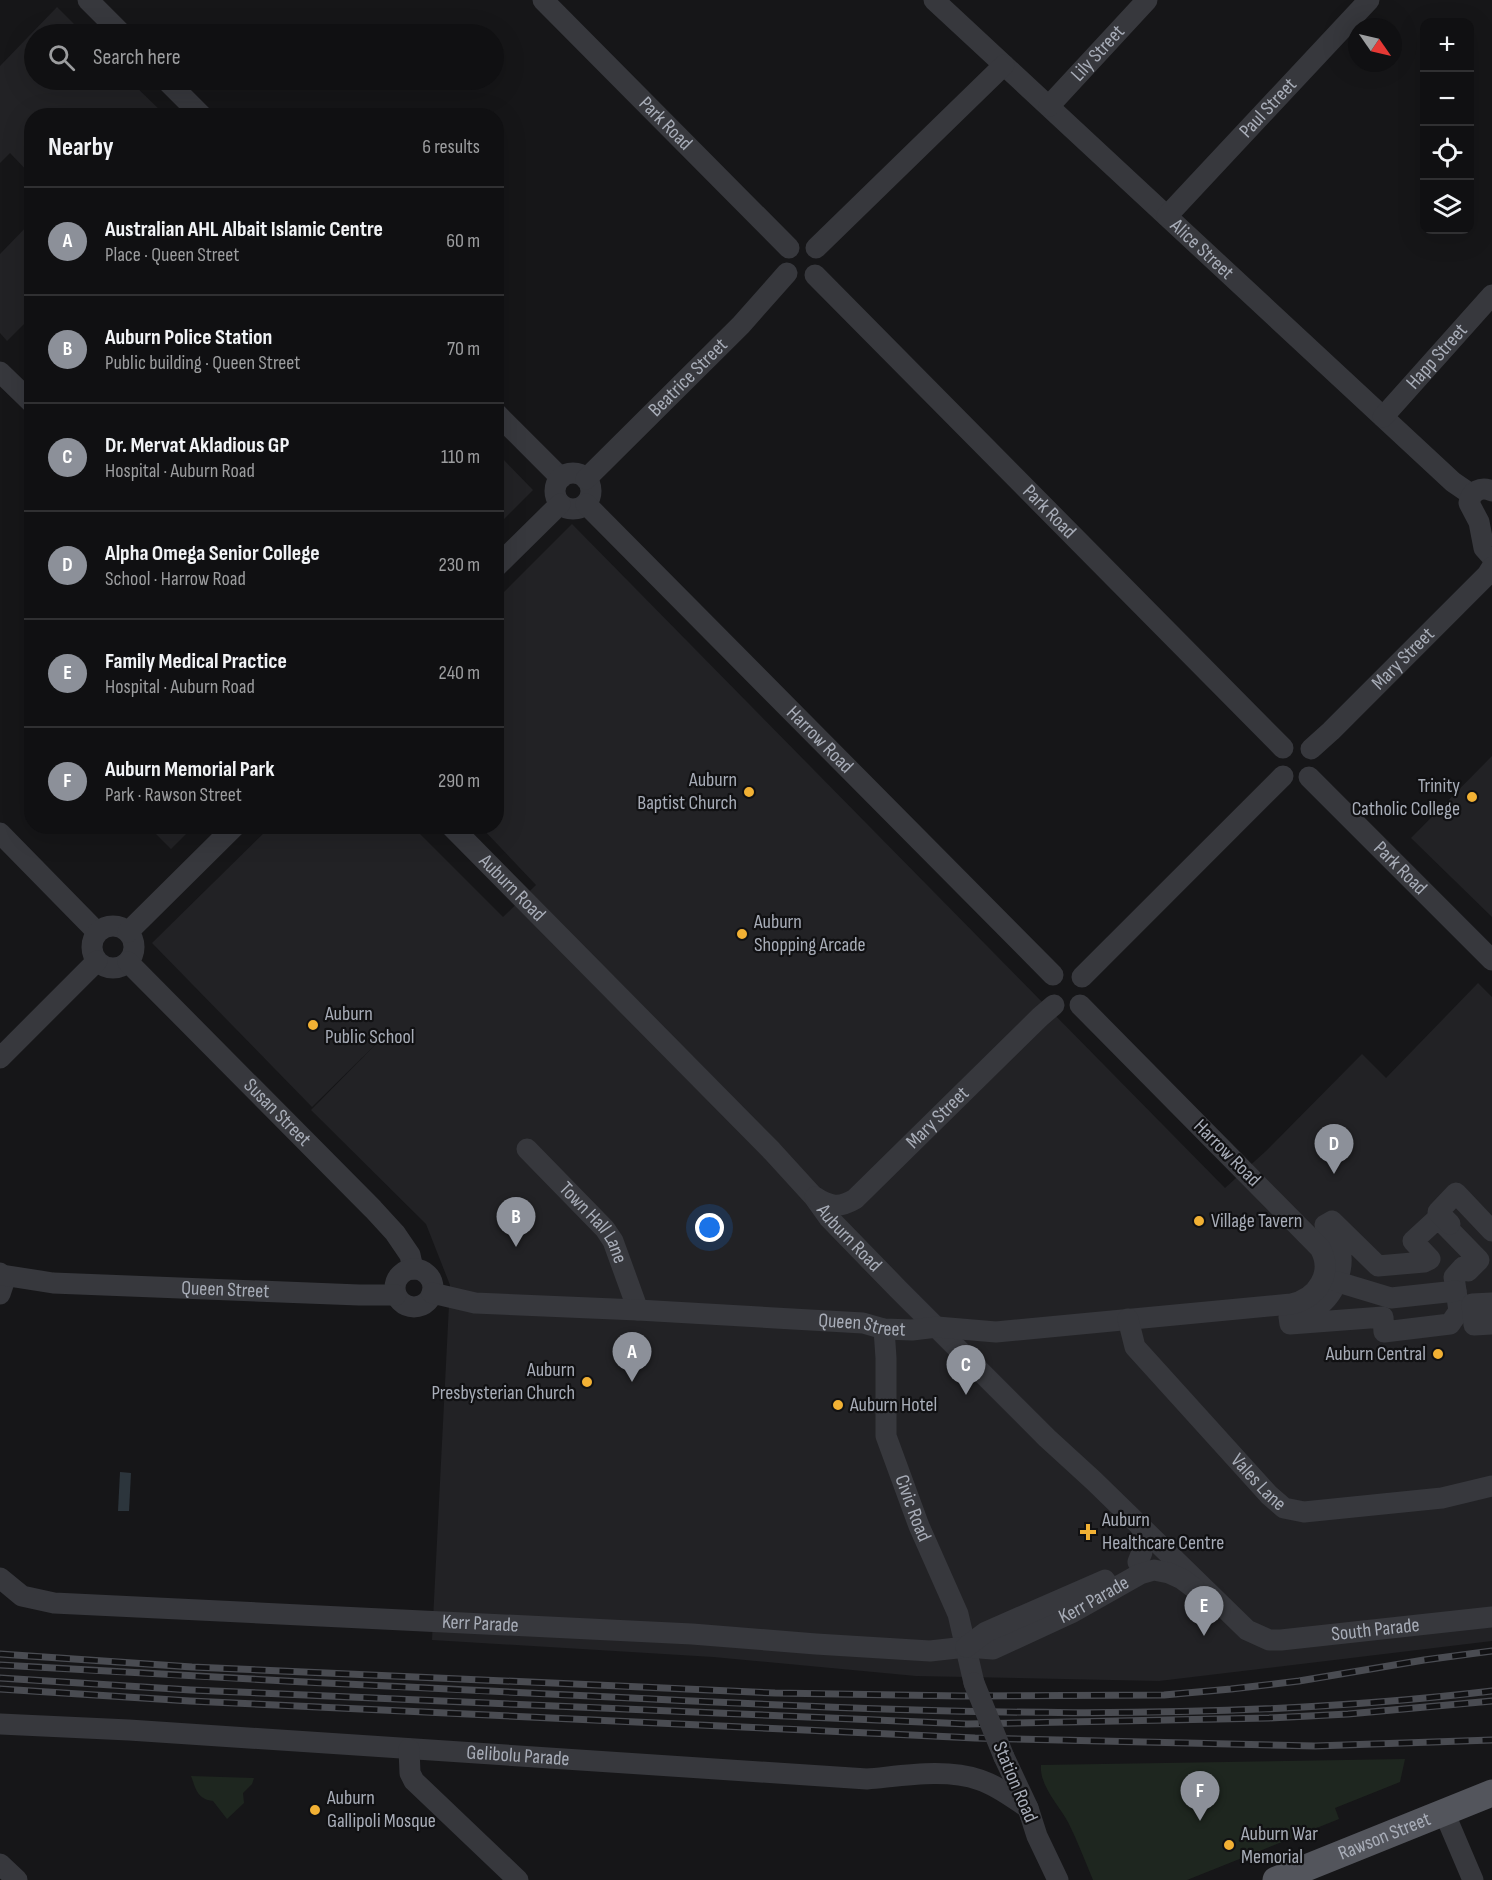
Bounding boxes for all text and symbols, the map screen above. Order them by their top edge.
north arrow [1348,18,1402,72]
map controls [1420,18,1474,234]
button: + [1420,18,1474,72]
street label: Lily Street [1066,20,1130,86]
search box [24,24,504,90]
icon: search [45,41,78,74]
text: Search here [93,44,180,71]
button: − [1420,72,1474,126]
street label: Paul Street [1234,73,1302,143]
street label: Park Road [634,92,697,155]
button: locate [1420,126,1474,180]
text: Nearby [48,132,114,163]
text: 6 results [422,135,480,159]
button: layers [1420,180,1474,234]
street label: Alice Street [1164,213,1239,285]
text: Australian AHL Albait Islamic Centre [105,216,383,243]
text: A [63,229,72,253]
text: 60 m [446,229,480,253]
text: Place · Queen Street [105,243,239,267]
street label: Happ Street [1401,319,1473,394]
text: Auburn Police Station [105,324,272,351]
street label: Beatrice Street [644,333,733,422]
text: B [63,337,72,361]
text: 70 m [447,337,480,361]
text: Public building · Queen Street [105,351,300,375]
text: Dr. Mervat Akladious GP [105,432,289,459]
text: C [62,445,73,469]
text: 110 m [441,445,480,469]
text: Hospital · Auburn Road [105,459,255,483]
street label: Park Road [1018,480,1081,544]
text: Alpha Omega Senior College [105,540,320,567]
text: D [62,553,73,577]
text: 230 m [438,553,480,577]
text: School · Harrow Road [105,567,246,591]
street label: Mary Street [1367,623,1439,695]
text: Family Medical Practice [105,648,287,675]
text: E [63,661,72,685]
text: 240 m [439,661,480,685]
text: Hospital · Auburn Road [105,675,255,699]
street label: Harrow Road [781,701,858,778]
text: Auburn Memorial Park [105,756,275,783]
place label: Auburn Baptist Church [637,768,737,815]
text: F [63,769,72,793]
text: 290 m [438,769,480,793]
place label: Trinity Catholic College [1352,774,1460,821]
text: Park · Rawson Street [105,783,242,807]
marker: Auburn Baptist Church [742,785,756,799]
marker: Trinity Catholic College [1465,790,1479,804]
street label: Park Road [1368,836,1432,900]
street label: Auburn Road [473,849,550,926]
place label: Auburn Shopping Arcade [753,910,866,957]
marker: Auburn Shopping Arcade [735,927,749,941]
place label: Auburn Public School [324,1002,415,1049]
marker: Auburn Public School [306,1018,320,1032]
street label: Susan Street [239,1074,316,1151]
street label: Mary Street [901,1082,974,1154]
street label: Harrow Road [1188,1114,1266,1192]
pin: D [1314,1124,1354,1174]
street label: Town Hall Lane [554,1177,632,1267]
pin: B [496,1198,536,1247]
street label: Auburn Road [810,1199,887,1277]
place label: Village Tavern [1211,1209,1302,1233]
your location [695,1213,724,1242]
marker: Village Tavern [1192,1214,1206,1228]
street label: Queen Street [181,1276,270,1303]
street label: Queen Street [818,1308,906,1342]
pin: A [612,1332,652,1382]
place label: Auburn Central [1325,1342,1426,1366]
pin: C [946,1346,986,1395]
marker: Auburn Central [1431,1347,1445,1361]
place label: Auburn Presbysterian Church [431,1358,575,1405]
marker: Auburn Presbysterian Church [580,1375,594,1389]
place label: Auburn Hotel [849,1393,937,1417]
marker: Auburn Hotel [831,1398,845,1412]
street label: Vales Lane [1226,1449,1291,1516]
street label: Civic Road [889,1472,936,1545]
place label: Auburn Healthcare Centre [1101,1508,1224,1555]
marker: Auburn Healthcare Centre [1079,1523,1097,1541]
street label: Kerr Parade [1055,1571,1133,1629]
pin: E [1184,1586,1224,1636]
street label: Kerr Parade [441,1610,519,1638]
street label: South Parade [1330,1613,1421,1646]
street label: Station Road [987,1738,1043,1826]
street label: Gelibolu Parade [466,1740,570,1771]
pin: F [1180,1772,1220,1821]
place label: Auburn Gallipoli Mosque [326,1786,436,1833]
marker: Auburn Gallipoli Mosque [308,1803,322,1817]
street label: Rawson Street [1335,1807,1434,1866]
place label: Auburn War Memorial [1240,1822,1318,1869]
marker: Auburn War Memorial [1222,1838,1236,1852]

